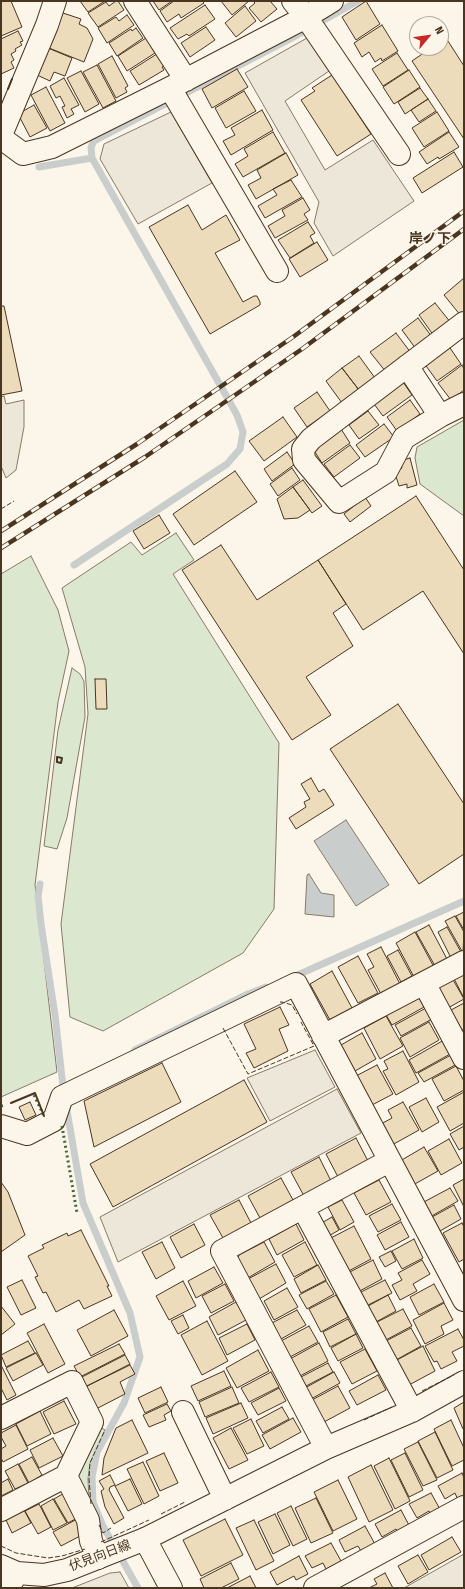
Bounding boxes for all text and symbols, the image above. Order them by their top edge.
north arrow [409,16,449,56]
text: N [432,24,446,36]
district label: 岸ノ下 [409,231,451,247]
street label: 伏見向日線 [67,1537,133,1575]

